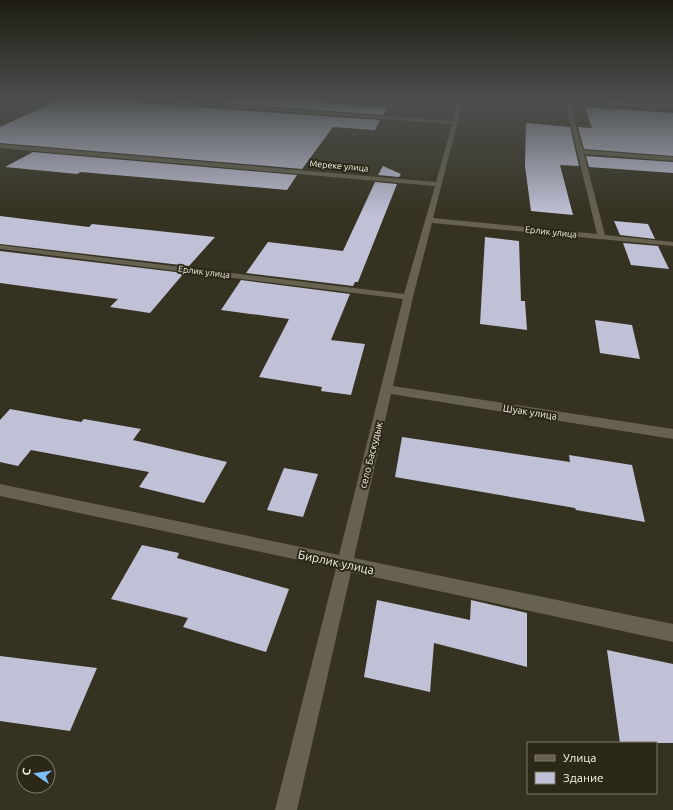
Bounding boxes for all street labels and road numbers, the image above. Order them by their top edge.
street label: Мереке улица [309,158,369,174]
street label: Ерлик улица [524,224,578,240]
street label: Ерлик улица [177,264,231,280]
street label: Шуак улица [502,402,558,422]
street label: село Баскудык [357,420,385,490]
street label: Бирлик улица [297,548,375,576]

